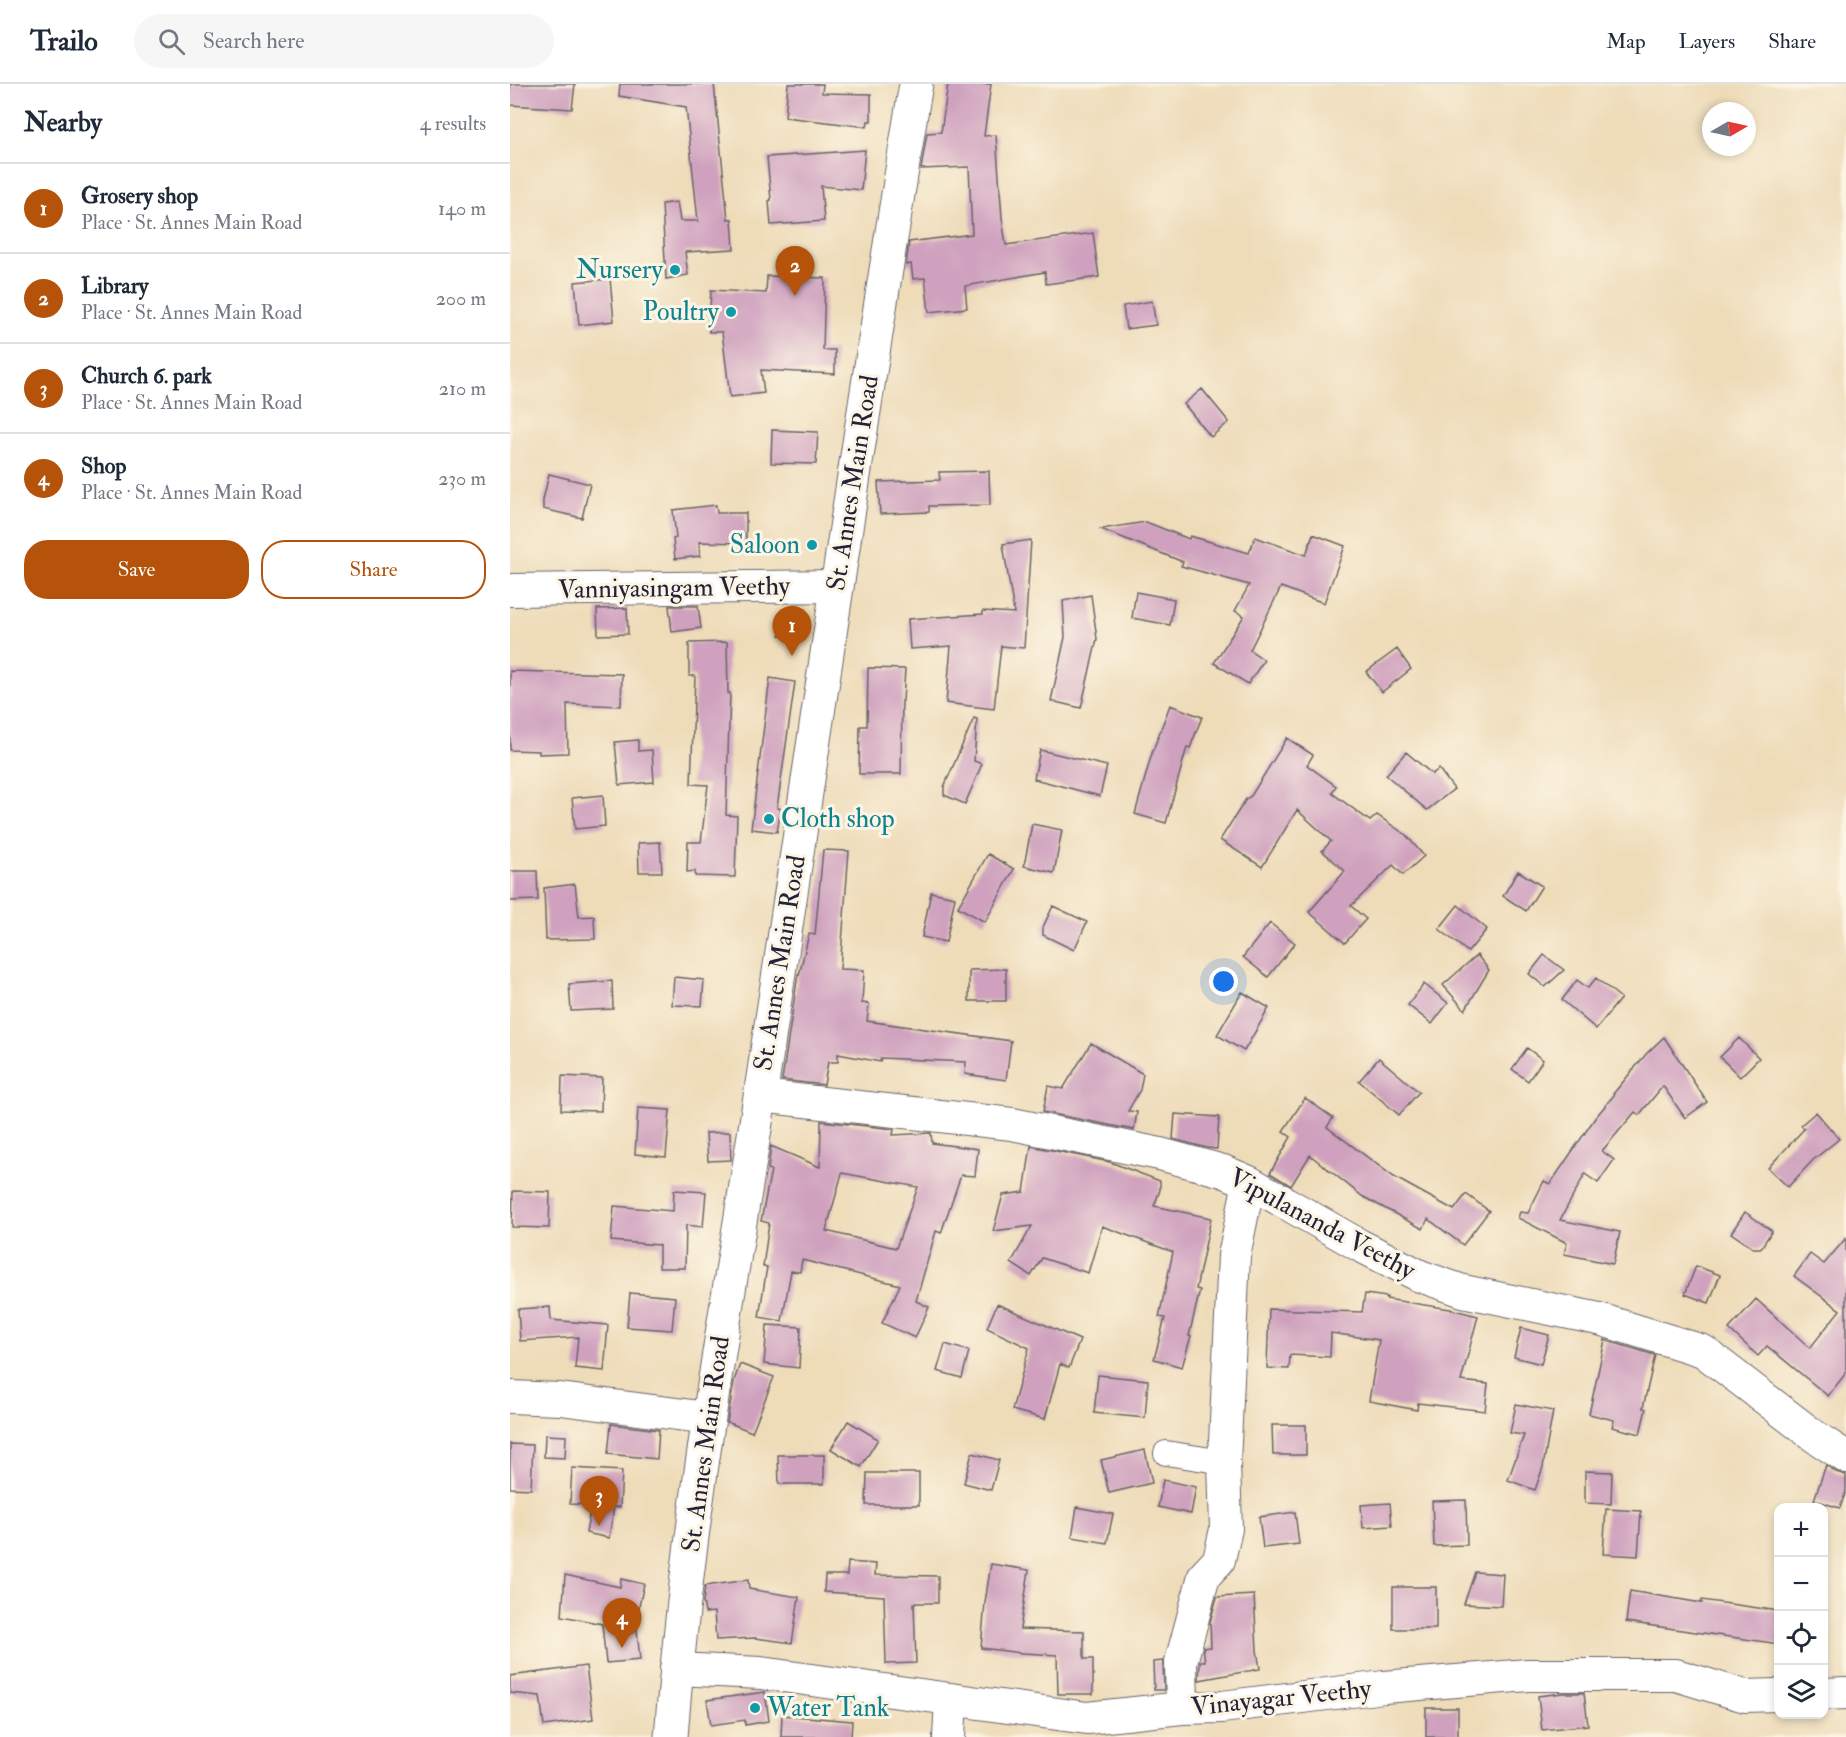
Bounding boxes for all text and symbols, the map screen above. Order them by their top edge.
search box [134,14,554,68]
text: Trailo [30,24,98,59]
icon: search [155,25,188,58]
text: Search here [203,27,304,55]
text: Map [1606,28,1646,55]
text: Layers [1679,28,1735,55]
text: Share [1768,28,1816,55]
north arrow [1702,102,1756,156]
text: Nearby [24,107,102,139]
text: 4 results [420,111,486,136]
text: Grosery shop [81,182,198,210]
text: 1 [40,196,47,221]
text: 140 m [438,196,486,221]
text: Place · St. Annes Main Road [81,210,302,235]
pin: 2 [776,246,814,296]
place label: Nursery [576,254,664,286]
marker: Nursery [668,263,682,277]
text: Library [81,272,149,300]
text: 2 [38,286,49,311]
text: 200 m [436,286,486,311]
place label: Poultry [643,296,720,328]
text: Place · St. Annes Main Road [81,300,302,325]
marker: Poultry [724,305,738,319]
text: Church 6. park [81,362,212,390]
street label: St. Annes Main Road [820,373,886,593]
text: 3 [40,376,47,401]
text: 210 m [439,376,486,401]
text: Place · St. Annes Main Road [81,390,302,415]
text: Shop [81,452,126,480]
text: 4 [38,466,49,491]
text: 230 m [438,466,486,491]
text: Place · St. Annes Main Road [81,480,302,505]
place label: Saloon [730,529,800,561]
marker: Saloon [805,538,819,552]
button: Save [24,540,249,599]
button: Share [261,540,486,599]
street label: Vanniyasingam Veethy [558,570,791,606]
pin: 1 [772,606,812,656]
place label: Cloth shop [781,803,895,836]
marker: Cloth shop [762,812,776,826]
street label: St. Annes Main Road [747,853,813,1073]
your location [1209,967,1238,996]
street label: Vipulananda Veethy [1223,1161,1421,1288]
street label: St. Annes Main Road [675,1334,737,1554]
pin: 3 [580,1476,619,1526]
map controls [1774,1503,1828,1719]
button: + [1774,1503,1828,1557]
button: − [1774,1557,1828,1611]
pin: 4 [602,1598,642,1648]
button: locate [1774,1611,1828,1665]
button: layers [1774,1665,1828,1719]
street label: Vinayagar Veethy [1189,1673,1373,1723]
place label: Water Tank [766,1692,890,1724]
marker: Water Tank [748,1701,762,1715]

